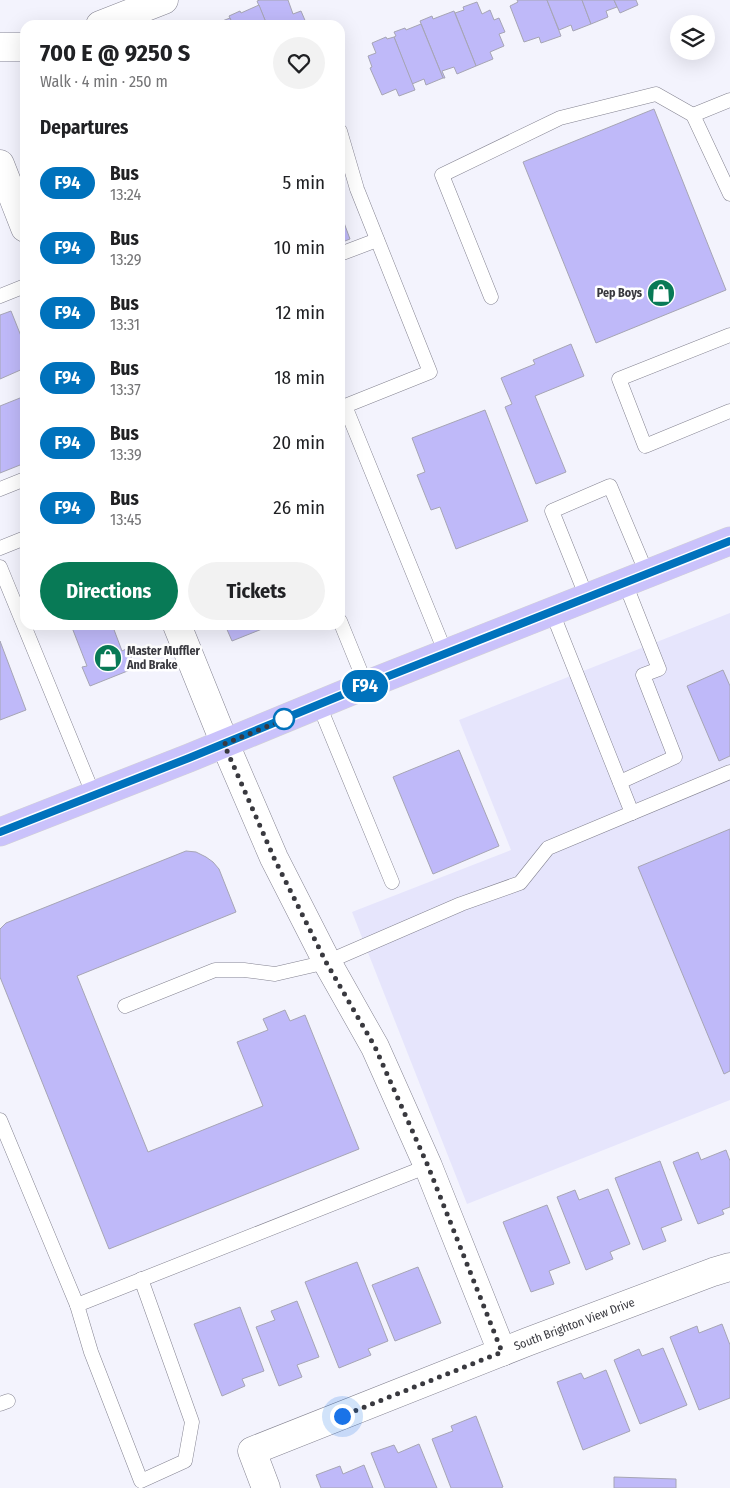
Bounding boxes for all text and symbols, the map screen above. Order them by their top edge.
map controls [670,15,715,60]
button: layers [670,15,715,60]
button: heart [273,37,325,89]
text: 700 E @ 9250 S [40,39,190,67]
text: Walk · 4 min · 250 m [40,72,168,91]
text: Departures [40,116,128,139]
text: Bus [110,162,139,185]
text: 5 min [282,171,325,194]
text: F94 [55,172,81,194]
text: 13:24 [110,185,141,204]
text: Bus [110,227,139,250]
text: 10 min [274,236,325,259]
text: F94 [55,237,81,259]
text: 13:29 [110,250,142,269]
shop icon: Pep Boys [646,278,676,308]
place label: Pep Boys [597,286,643,300]
text: Bus [110,292,139,315]
text: 12 min [275,301,325,324]
text: F94 [55,302,81,324]
text: 13:31 [110,315,140,334]
text: Bus [110,357,139,380]
text: 18 min [274,366,325,389]
text: F94 [55,367,81,389]
text: 13:37 [110,380,141,399]
text: Bus [110,422,139,445]
text: 20 min [273,431,325,454]
text: F94 [55,432,81,454]
text: 13:39 [110,445,142,464]
text: Bus [110,487,139,510]
text: 26 min [273,496,325,519]
text: F94 [55,497,81,519]
text: 13:45 [110,510,142,529]
button: Directions [40,562,178,620]
button: Tickets [188,562,325,620]
shop icon: Master Muffler And Brake [93,643,123,673]
place label: Master Muffler And Brake [126,644,201,672]
line badge: F94 [336,670,394,702]
text: F94 [352,675,378,697]
unlabelled marker [273,708,295,730]
street label: South Brighton View Drive [512,1295,637,1353]
your location [330,1404,355,1429]

